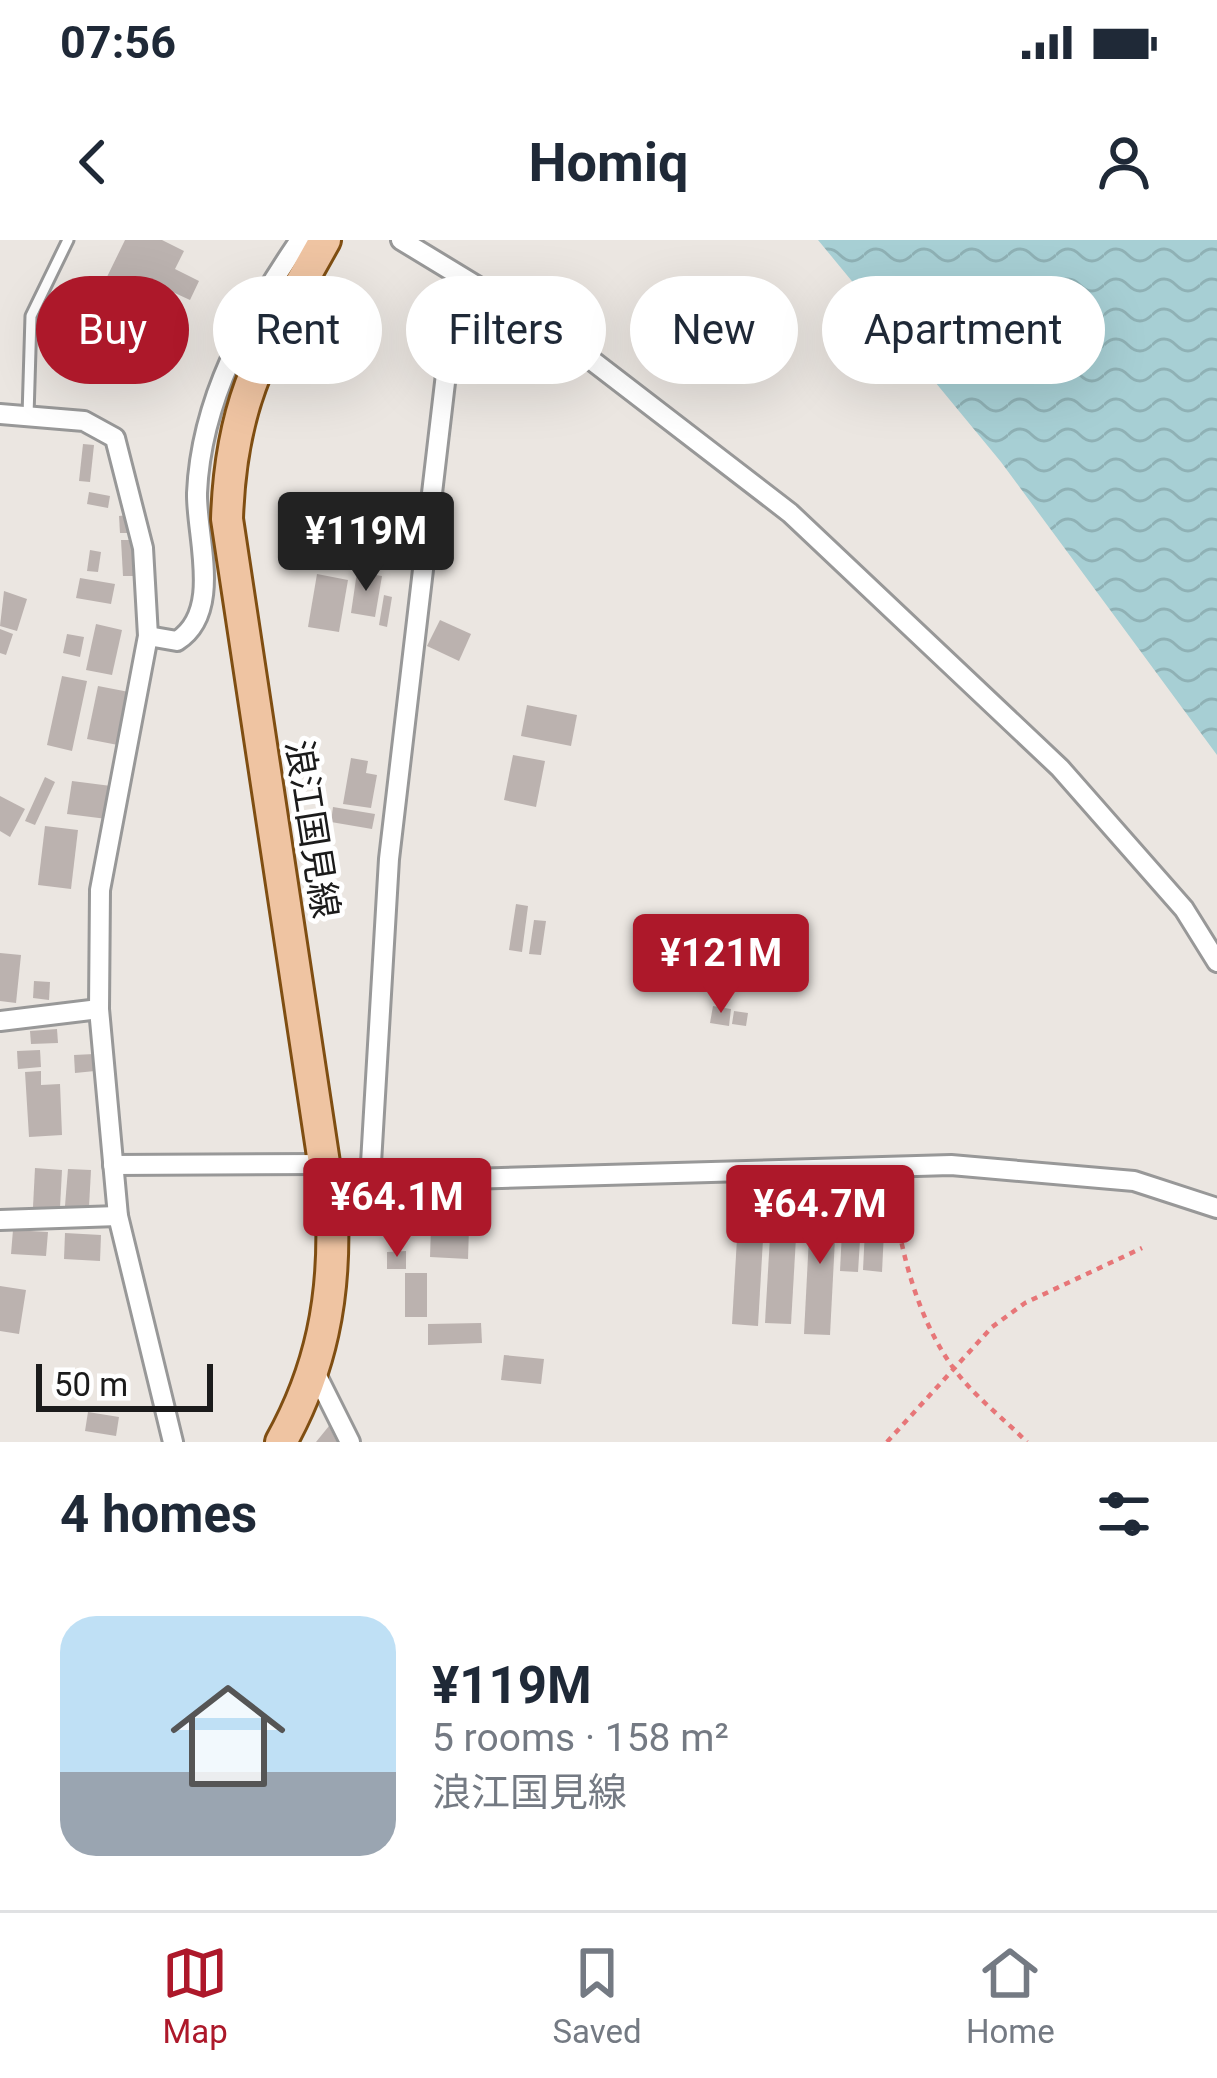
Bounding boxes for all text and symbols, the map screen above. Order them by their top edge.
text: 07:56 [60,16,176,69]
icon: back [60,129,126,195]
icon: person [1091,129,1157,195]
text: Homiq [528,131,689,194]
chip: Buy [36,276,189,384]
chip: Rent [213,276,382,384]
chip: Filters [406,276,606,384]
chip: New [630,276,798,384]
chip: Apartment [822,276,1105,384]
pin: ¥119M [282,492,450,594]
text: ¥119M [305,508,427,554]
street label: 浪江国見線 [277,737,347,921]
pin: ¥121M [637,914,805,1016]
text: ¥121M [660,930,782,976]
pin: ¥64.1M [299,1158,495,1260]
pin: ¥64.7M [722,1165,918,1267]
text: ¥64.1M [330,1174,464,1220]
text: ¥64.7M [753,1181,887,1227]
scale bar [36,1358,213,1411]
text: 50 m [54,1365,128,1404]
icon: filters [1091,1481,1157,1547]
text: 4 homes [60,1485,257,1544]
text: ¥119M [432,1656,592,1715]
icon: home [156,1664,300,1808]
text: 5 rooms · 158 m² [432,1715,729,1761]
text: 浪江国見線 [432,1770,627,1816]
tab: Map [162,1940,228,2051]
tab: Saved [552,1940,642,2051]
tab: Home [966,1940,1055,2051]

